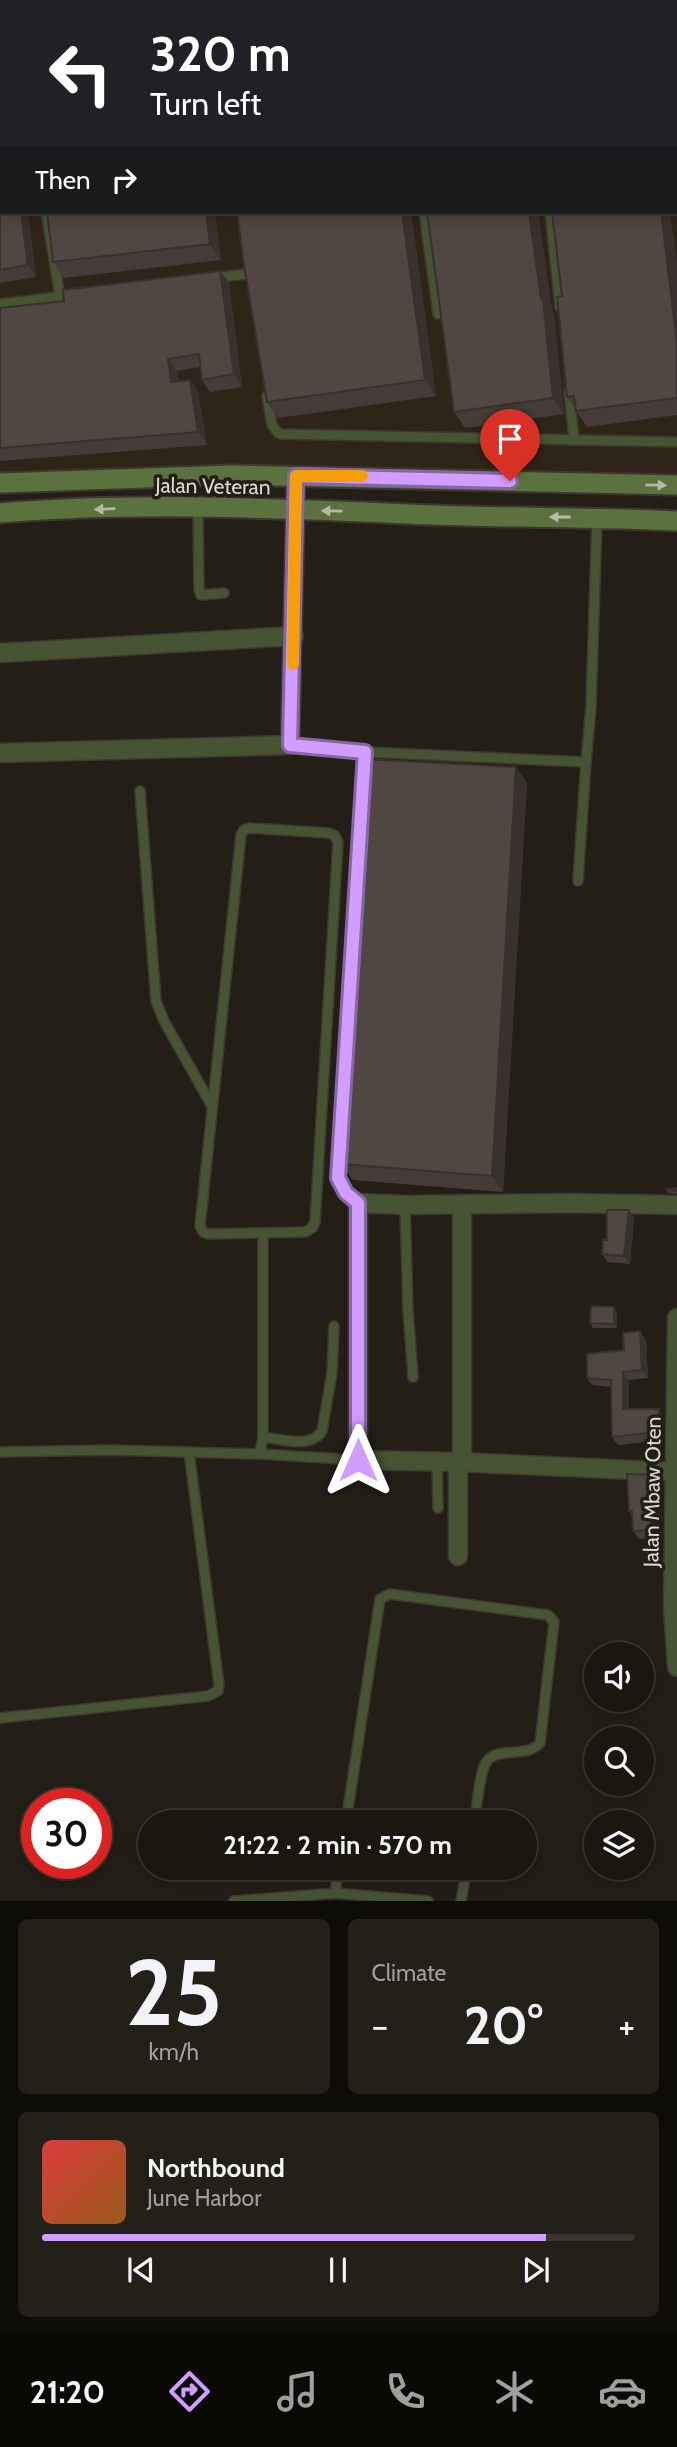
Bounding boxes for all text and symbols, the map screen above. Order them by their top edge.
text: 320 m [150,24,291,83]
icon: left [35,28,126,119]
text: Turn left [150,84,261,123]
icon: right [105,161,143,199]
text: Then [35,164,91,196]
pin [480,409,540,481]
icon: arrive [491,420,529,458]
street label: Jalan Veteran [154,472,271,500]
one-way arrow [645,479,667,491]
one-way arrow [94,503,116,515]
one-way arrow [321,505,343,517]
one-way arrow [549,511,571,523]
street label: Jalan Mbaw Oten [638,1416,666,1569]
position arrow [321,1423,395,1497]
map controls [584,1642,654,1880]
button: sound [584,1642,654,1712]
button: search [584,1726,654,1796]
speed limit sign: 30 [21,1788,112,1879]
button: layers [584,1810,654,1880]
text: 21:22 · 2 min · 570 m [223,1829,452,1861]
text: 25 [125,1937,222,2048]
text: Climate [372,1959,446,1987]
text: 20° [464,1994,543,2057]
text: − [372,2002,388,2049]
text: + [618,2002,635,2049]
text: km/h [149,2038,199,2066]
text: Northbound [147,2152,285,2184]
text: June Harbor [147,2184,261,2212]
icon: previous [122,2251,160,2289]
icon: pause [319,2251,357,2289]
icon: next [517,2251,555,2289]
icon: directions [165,2367,214,2416]
icon: music [273,2367,322,2416]
icon: phone [381,2367,430,2416]
icon: climate [490,2367,539,2416]
icon: car [598,2367,647,2416]
text: 21:20 [30,2372,105,2411]

